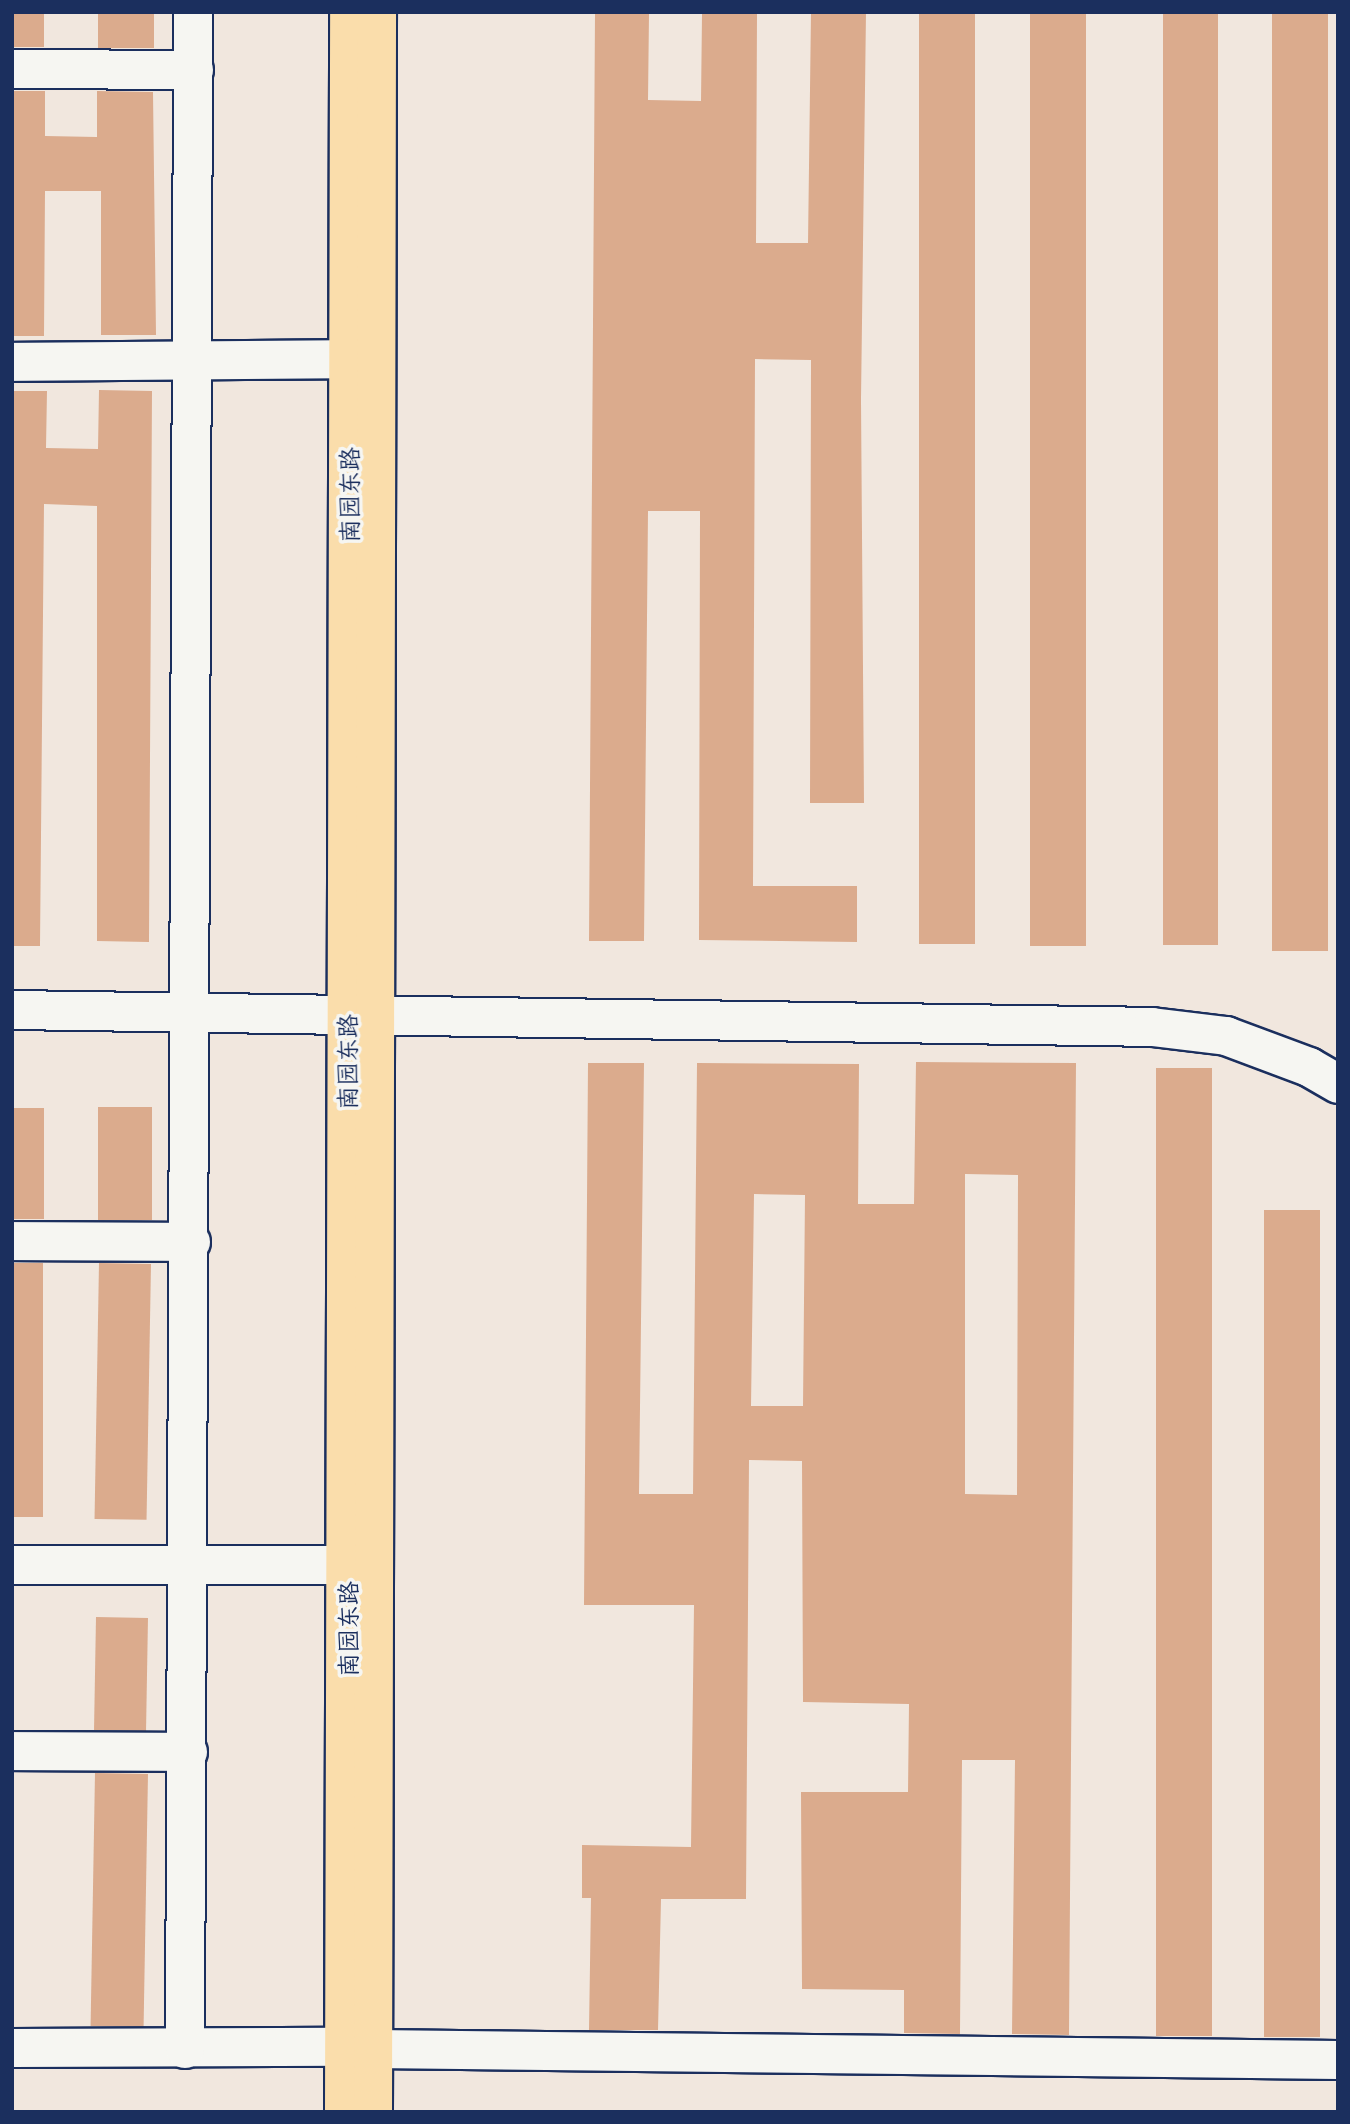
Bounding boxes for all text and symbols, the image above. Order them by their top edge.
street label: 南园东路 [335,447,363,543]
street label: 南园东路 [333,1014,361,1110]
street label: 南园东路 [334,1581,362,1677]

